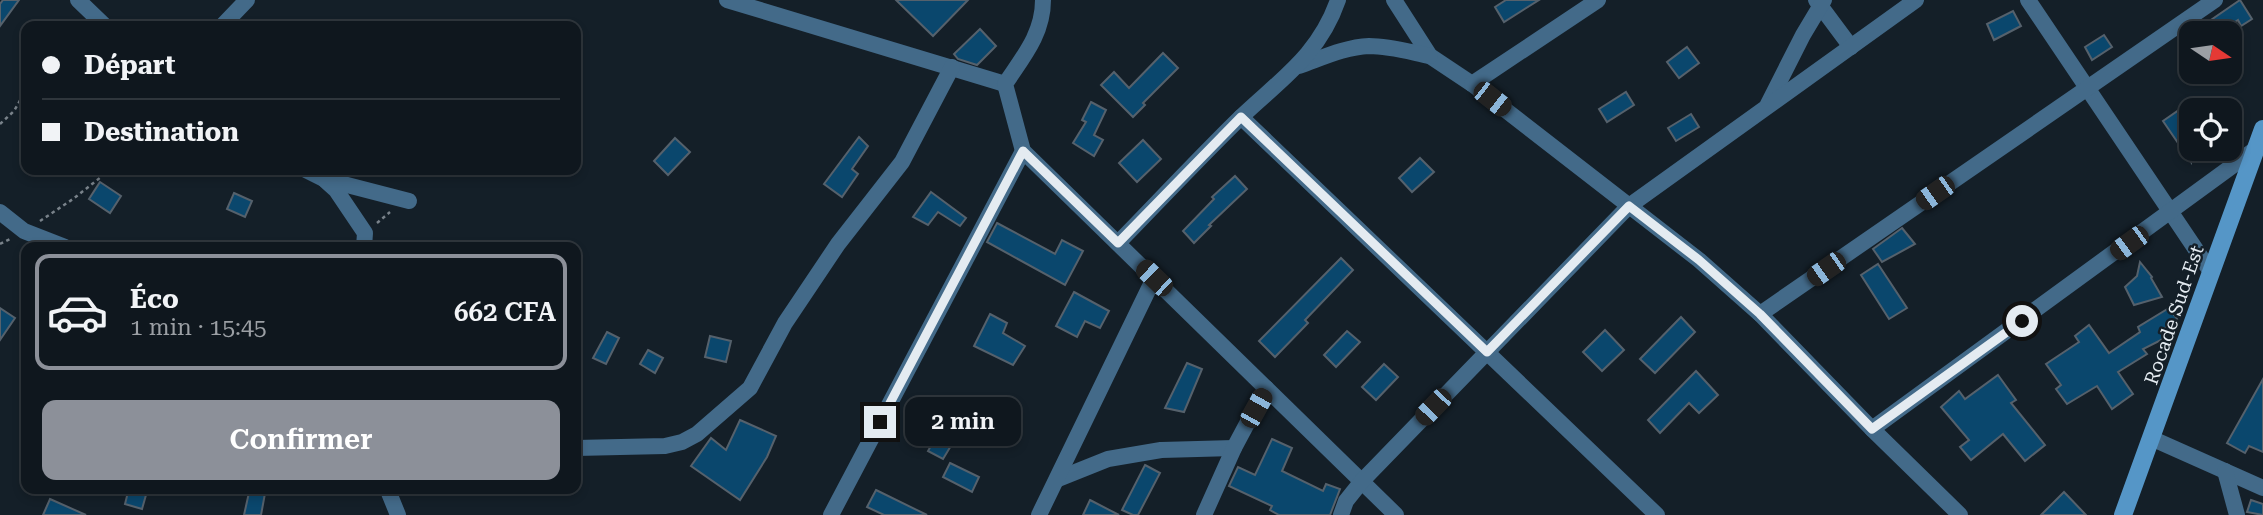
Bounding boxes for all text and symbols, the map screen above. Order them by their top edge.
north arrow [2179,21,2242,84]
map controls [2179,21,2242,161]
text: Départ [84,50,176,80]
car [1469,78,1516,120]
button: locate [2179,98,2242,161]
text: Destination [84,117,239,147]
car [1912,172,1959,214]
car [2106,222,2153,264]
street label: Rocade Sud-Est [2139,242,2209,388]
car [1803,248,1850,290]
car [1132,256,1177,300]
icon: car [46,281,109,344]
text: Éco [130,284,179,314]
text: 662 CFA [454,297,556,327]
route start [2006,305,2038,337]
text: 1 min · 15:45 [130,314,267,341]
car [1237,385,1276,431]
car [1411,385,1456,429]
callout: 2 min [904,398,1020,446]
button: Confirmer [42,400,560,480]
route end [864,406,896,438]
text: 2 min [931,408,995,435]

